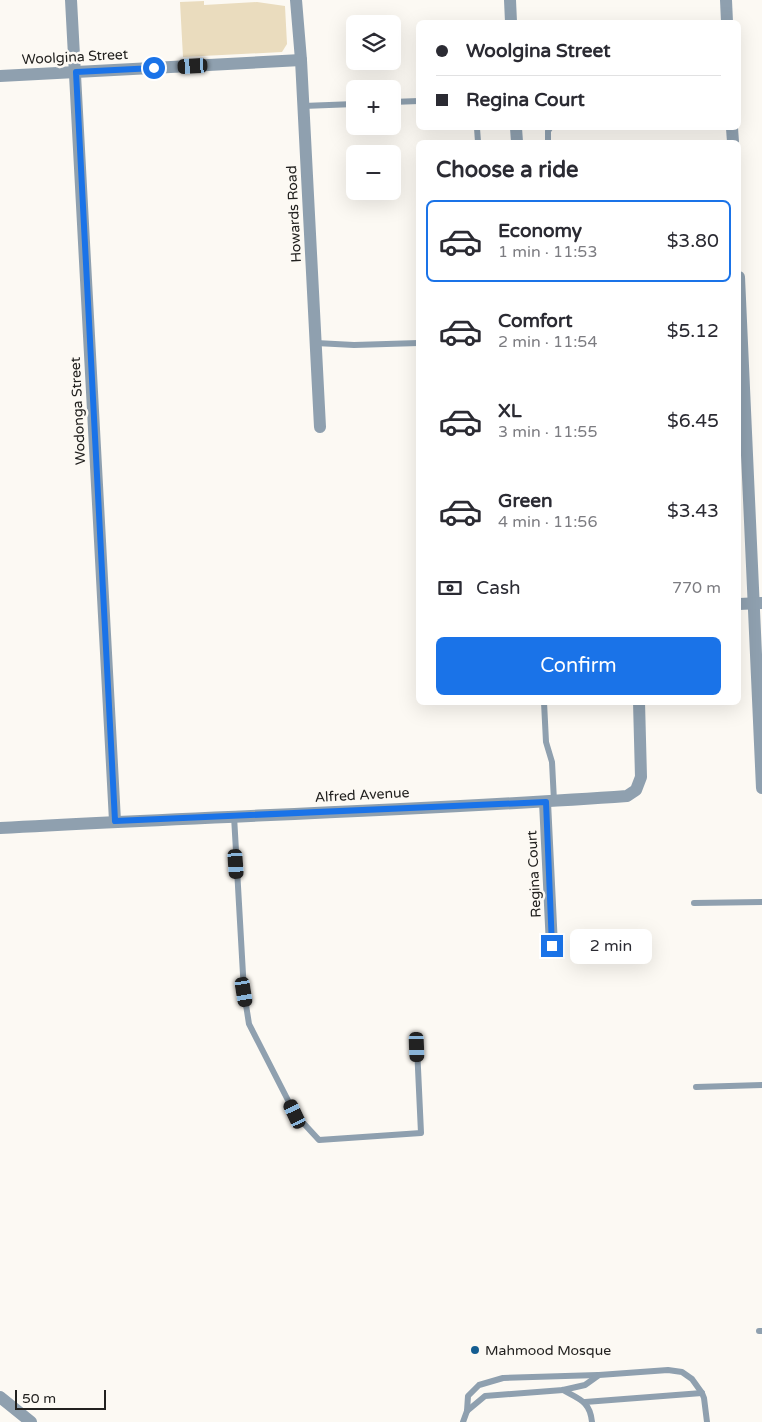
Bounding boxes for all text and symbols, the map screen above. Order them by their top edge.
map controls [346,15,401,200]
button: layers [346,15,401,70]
text: Woolgina Street [466,40,610,62]
street label: Woolgina Street [21,46,129,68]
route start [143,57,165,79]
car [177,58,208,74]
button: + [346,80,401,135]
text: Regina Court [466,89,585,111]
button: − [346,145,401,200]
text: Choose a ride [436,157,579,183]
street label: Howards Road [283,165,305,263]
icon: car [438,219,483,264]
text: Economy [498,220,582,242]
text: $3.80 [667,230,719,252]
text: 1 min · 11:53 [498,242,597,262]
icon: car [438,309,483,354]
text: Comfort [498,310,572,332]
text: $5.12 [667,320,719,342]
text: 2 min · 11:54 [498,332,597,352]
street label: Wodonga Street [67,356,89,466]
icon: car [438,399,483,444]
text: XL [498,400,522,422]
text: $6.45 [667,410,719,432]
text: 3 min · 11:55 [498,422,597,442]
icon: car [438,489,483,534]
text: Green [498,490,552,512]
text: $3.43 [667,500,719,522]
text: 4 min · 11:56 [498,512,597,532]
icon: cash [436,574,464,602]
text: Cash [476,577,521,599]
text: 770 m [672,578,721,598]
button: Confirm [436,637,721,695]
street label: Alfred Avenue [314,784,410,806]
street label: Regina Court [523,829,545,918]
car [227,849,244,879]
callout: 2 min [570,928,652,964]
route end [541,935,563,957]
text: 2 min [590,936,632,956]
car [234,976,253,1008]
car [408,1032,425,1062]
car [281,1097,308,1131]
place label: Mahmood Mosque [485,1342,611,1359]
marker: Mahmood Mosque [469,1344,481,1356]
scale bar [15,1387,106,1410]
text: 50 m [22,1390,56,1407]

